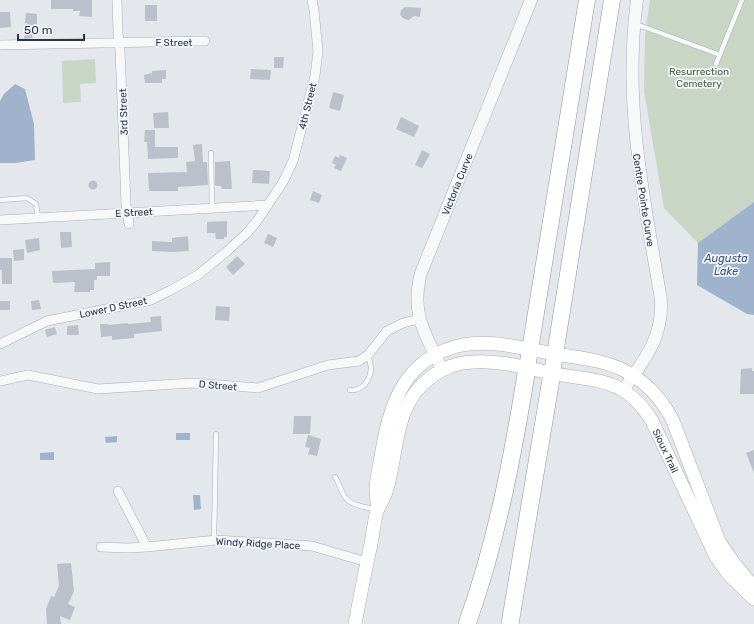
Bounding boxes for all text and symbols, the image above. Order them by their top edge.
scale bar [18,16,84,42]
text: 50 m [24,23,52,37]
street label: F Street [155,37,193,49]
park label: Resurrection Cemetery [669,66,729,90]
street label: 4th Street [296,82,320,131]
street label: 3rd Street [117,88,131,136]
street label: Victoria Curve [440,151,476,217]
street label: Centre Pointe Curve [630,153,656,248]
street label: E Street [115,206,153,220]
water label: Augusta Lake [703,252,748,278]
street label: Lower D Street [78,295,148,321]
street label: D Street [198,378,238,394]
street label: Sioux Trail [650,427,681,475]
street label: Windy Ridge Place [215,536,301,552]

